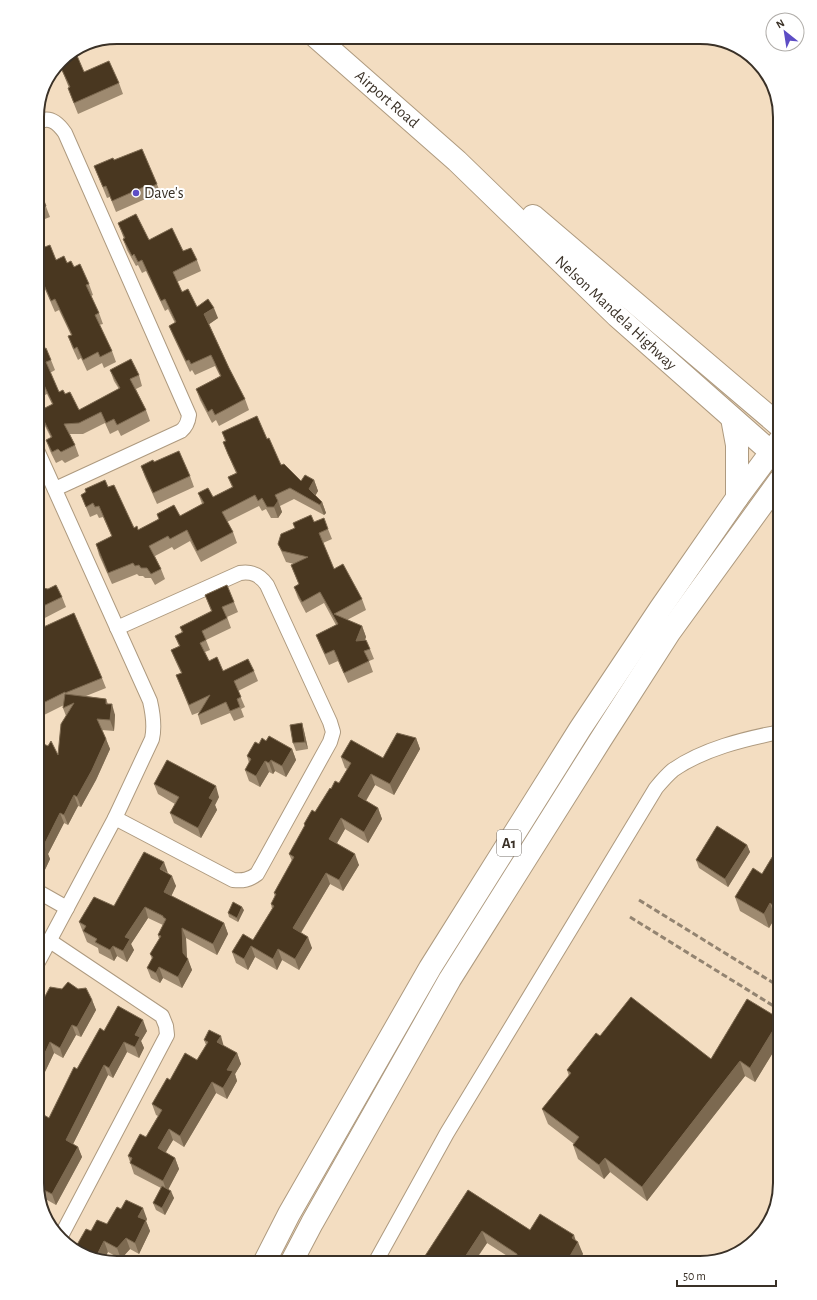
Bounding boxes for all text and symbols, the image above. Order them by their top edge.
north arrow [765,12,805,52]
text: N [774,17,786,30]
street label: Airport Road [352,67,422,131]
place label: Dave's [144,185,184,201]
marker: Dave's [131,188,141,198]
street label: Nelson Mandela Highway [552,253,680,374]
road number: A1 [497,830,521,856]
scale bar [677,1262,776,1288]
text: 50 m [683,1270,706,1282]

